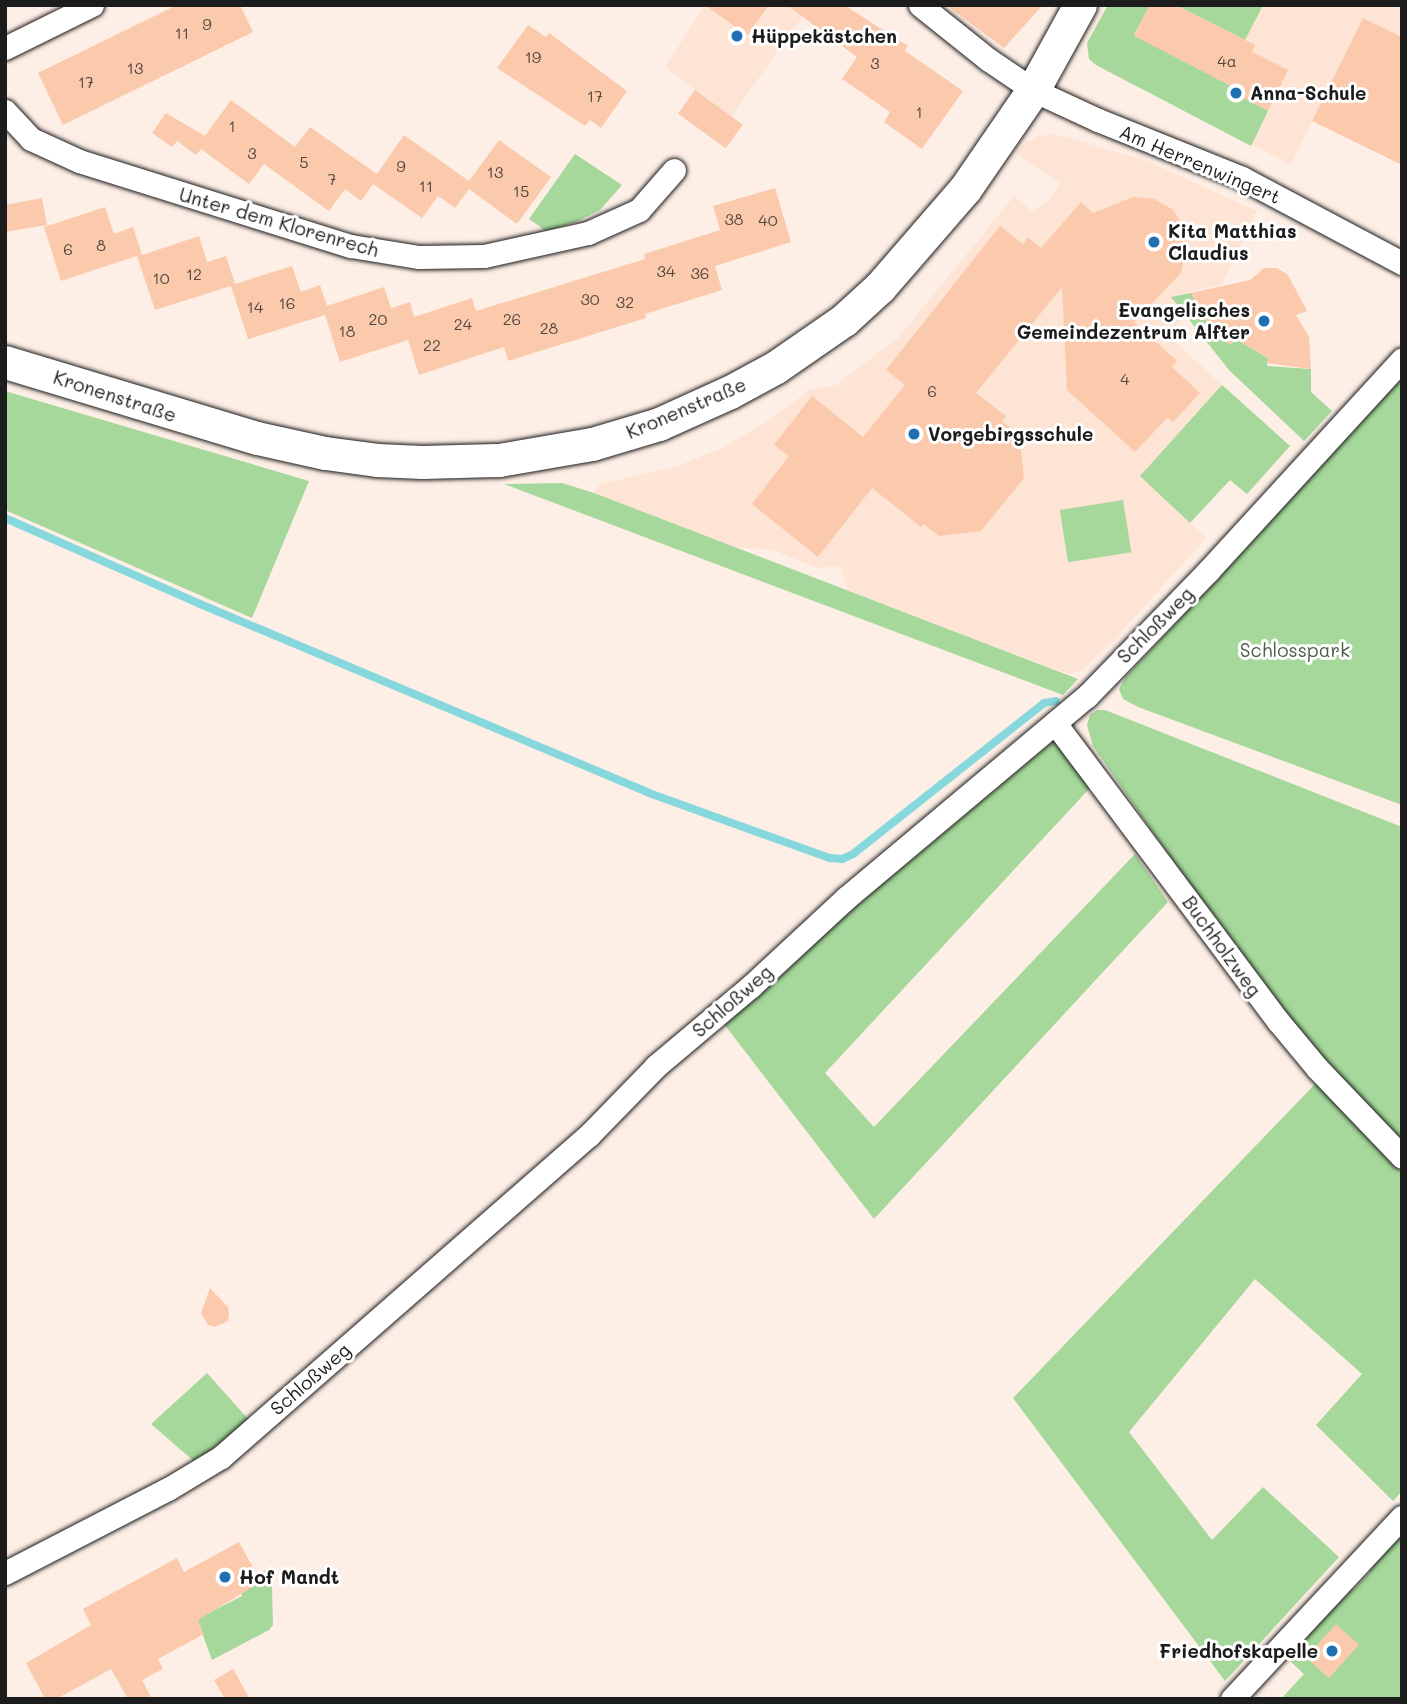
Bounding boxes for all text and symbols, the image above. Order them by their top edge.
house number: 9 [202,14,212,34]
house number: 11 [175,23,189,43]
place label: Hüppekästchen [751,25,897,47]
marker: Hüppekästchen [729,28,745,44]
house number: 19 [525,47,541,67]
house number: 4a [1217,51,1237,71]
house number: 3 [870,53,880,73]
house number: 13 [127,58,143,78]
house number: 17 [78,72,94,92]
place label: Anna-Schule [1250,82,1366,104]
marker: Anna-Schule [1228,85,1244,101]
house number: 17 [587,86,603,106]
house number: 1 [915,102,923,122]
house number: 1 [228,116,236,136]
street label: Am Herrenwingert [1116,120,1284,208]
house number: 3 [247,143,257,163]
house number: 5 [299,152,309,172]
house number: 9 [396,156,406,176]
house number: 13 [487,162,503,182]
house number: 7 [328,169,336,189]
house number: 11 [419,176,433,196]
house number: 15 [513,181,529,201]
street label: Unter dem Klorenrech [177,183,381,261]
house number: 38 [724,209,744,229]
house number: 40 [758,210,778,230]
place label: Kita Matthias Claudius [1168,220,1296,264]
marker: Kita Matthias Claudius [1146,234,1162,250]
house number: 8 [96,235,106,255]
house number: 6 [63,239,73,259]
house number: 34 [657,261,675,281]
house number: 36 [690,263,710,283]
house number: 12 [186,264,202,284]
house number: 10 [152,268,170,288]
house number: 30 [580,289,600,309]
house number: 32 [616,292,634,312]
house number: 16 [279,293,295,313]
house number: 14 [247,297,263,317]
place label: Evangelisches Gemeindezentrum Alfter [1017,299,1250,343]
house number: 20 [369,309,387,329]
house number: 26 [503,309,521,329]
marker: Evangelisches Gemeindezentrum Alfter [1256,313,1272,329]
house number: 24 [454,314,472,334]
house number: 28 [540,318,558,338]
house number: 18 [339,321,355,341]
house number: 22 [423,335,441,355]
street label: Kronenstraße [51,365,179,427]
house number: 4 [1120,369,1130,389]
street label: Kronenstraße [623,373,749,443]
house number: 6 [927,381,937,401]
place label: Vorgebirgsschule [928,423,1093,445]
marker: Vorgebirgsschule [906,426,922,442]
street label: Schloßweg [1112,582,1198,668]
park label: Schlosspark [1240,639,1350,661]
street label: Buchholzweg [1178,891,1266,1001]
street label: Schloßweg [687,960,777,1042]
street label: Schloßweg [265,1338,355,1420]
place label: Hof Mandt [239,1566,339,1588]
marker: Hof Mandt [217,1569,233,1585]
place label: Friedhofskapelle [1159,1640,1318,1662]
marker: Friedhofskapelle [1324,1643,1340,1659]

